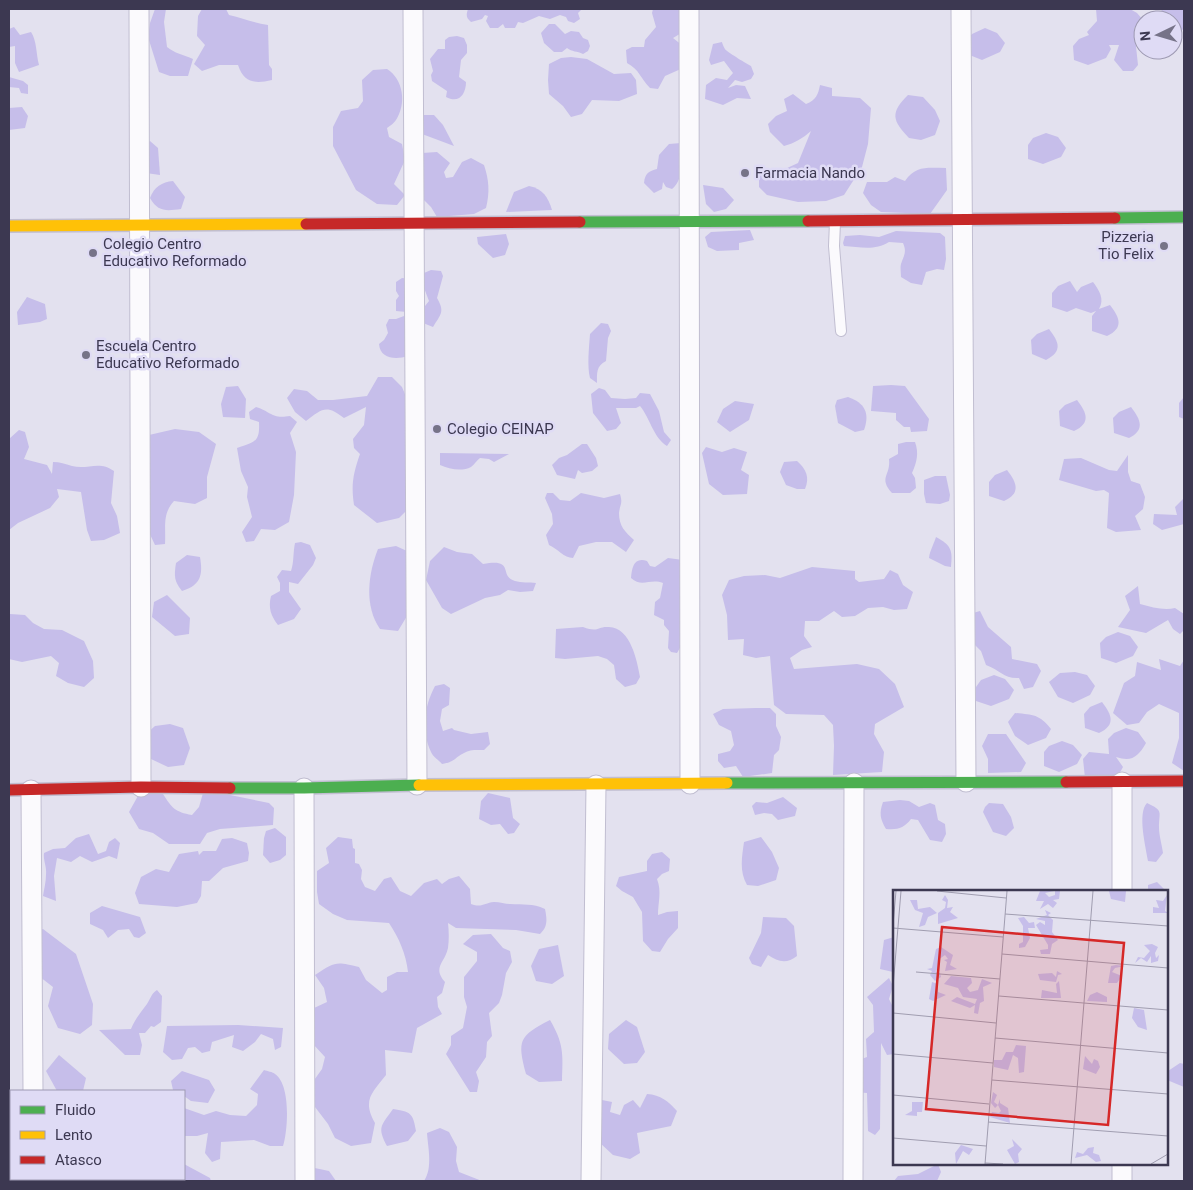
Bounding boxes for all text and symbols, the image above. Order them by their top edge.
north arrow [1133,10,1183,60]
text: N [1137,31,1153,42]
place label: Farmacia Nando [755,164,865,182]
marker: Farmacia Nando [739,167,751,179]
place label: Pizzeria Tio Felix [1098,228,1155,263]
place label: Colegio Centro Educativo Reformado [103,235,247,270]
marker: Pizzeria Tio Felix [1158,240,1170,252]
marker: Colegio Centro Educativo Reformado [87,247,99,259]
place label: Escuela Centro Educativo Reformado [96,337,240,372]
marker: Escuela Centro Educativo Reformado [80,349,92,361]
place label: Colegio CEINAP [447,420,554,438]
marker: Colegio CEINAP [431,423,443,435]
inset map [893,890,1168,1165]
legend [10,1090,185,1180]
text: Fluido [55,1101,96,1119]
text: Lento [55,1126,93,1144]
text: Atasco [55,1151,102,1169]

